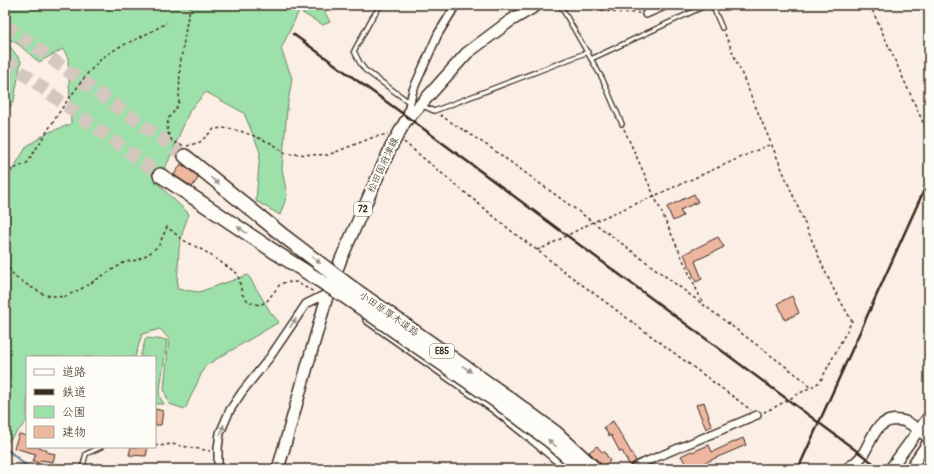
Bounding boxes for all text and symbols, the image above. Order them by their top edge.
street label: 松田国府津線 [365,135,401,195]
one-way arrow [210,177,221,185]
road number: 72 [354,202,372,216]
one-way arrow [237,226,248,234]
one-way arrow [310,256,321,265]
street label: 小田原厚木道路 [357,289,421,339]
one-way arrow [290,317,297,329]
road number: E85 [430,344,454,358]
legend [26,356,156,448]
text: 道路 [62,365,86,380]
one-way arrow [462,365,472,373]
text: 鉄道 [62,385,86,400]
text: 公園 [62,405,86,420]
one-way arrow [219,424,225,436]
text: 建物 [62,425,86,440]
one-way arrow [547,439,557,448]

